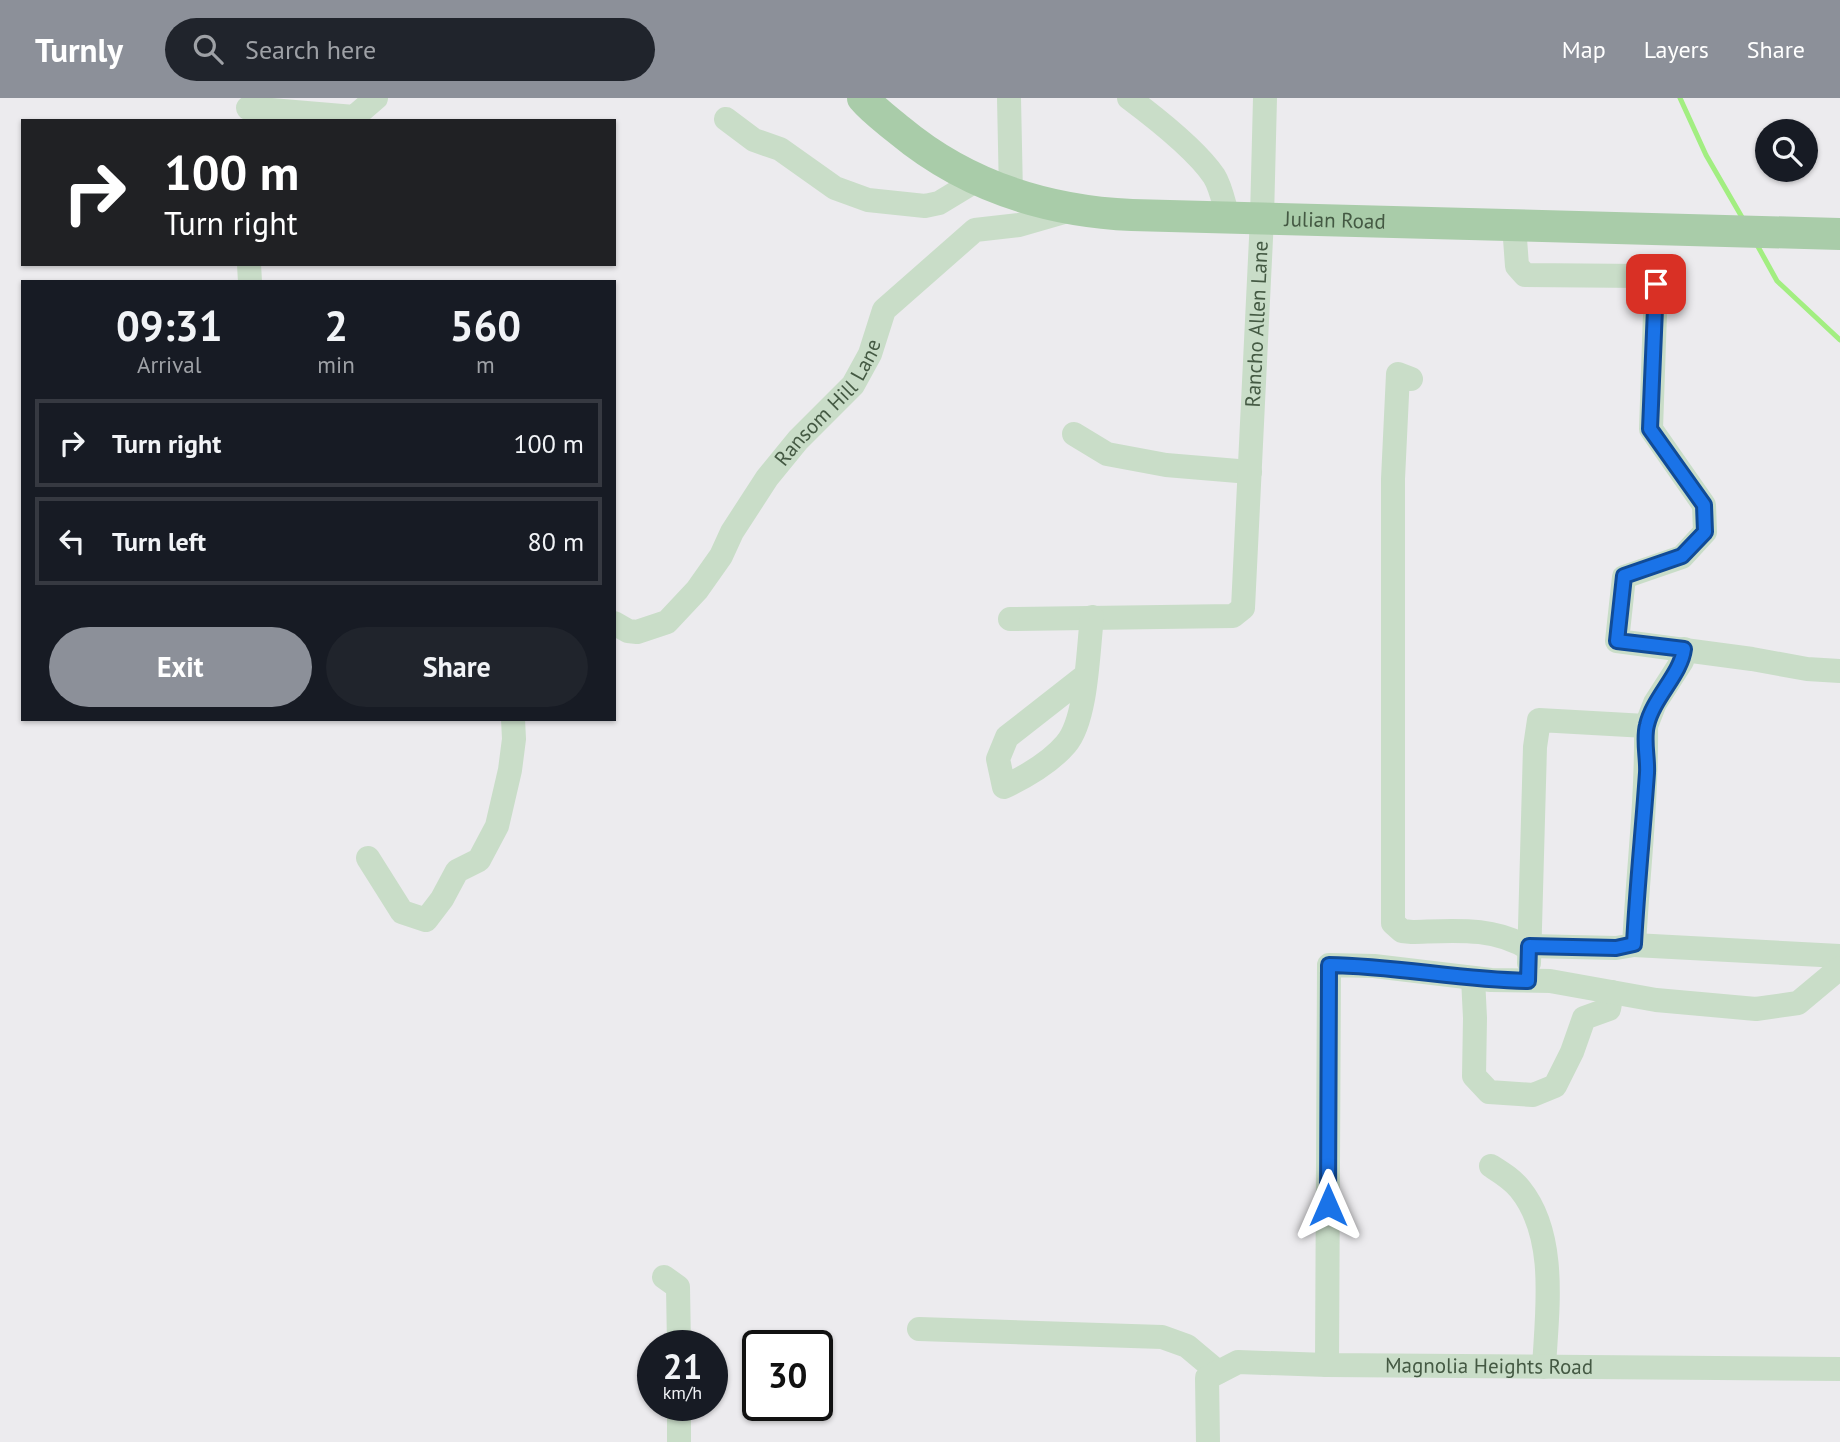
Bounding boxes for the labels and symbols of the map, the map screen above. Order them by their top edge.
street label: Julian Road [1283,205,1386,235]
street label: Rancho Allen Lane [1239,240,1274,408]
pin [1626,254,1686,314]
street label: Ransom Hill Lane [768,336,887,471]
position arrow [1291,1168,1365,1242]
speed limit sign: 30 [742,1330,833,1421]
street label: Magnolia Heights Road [1385,1351,1593,1380]

